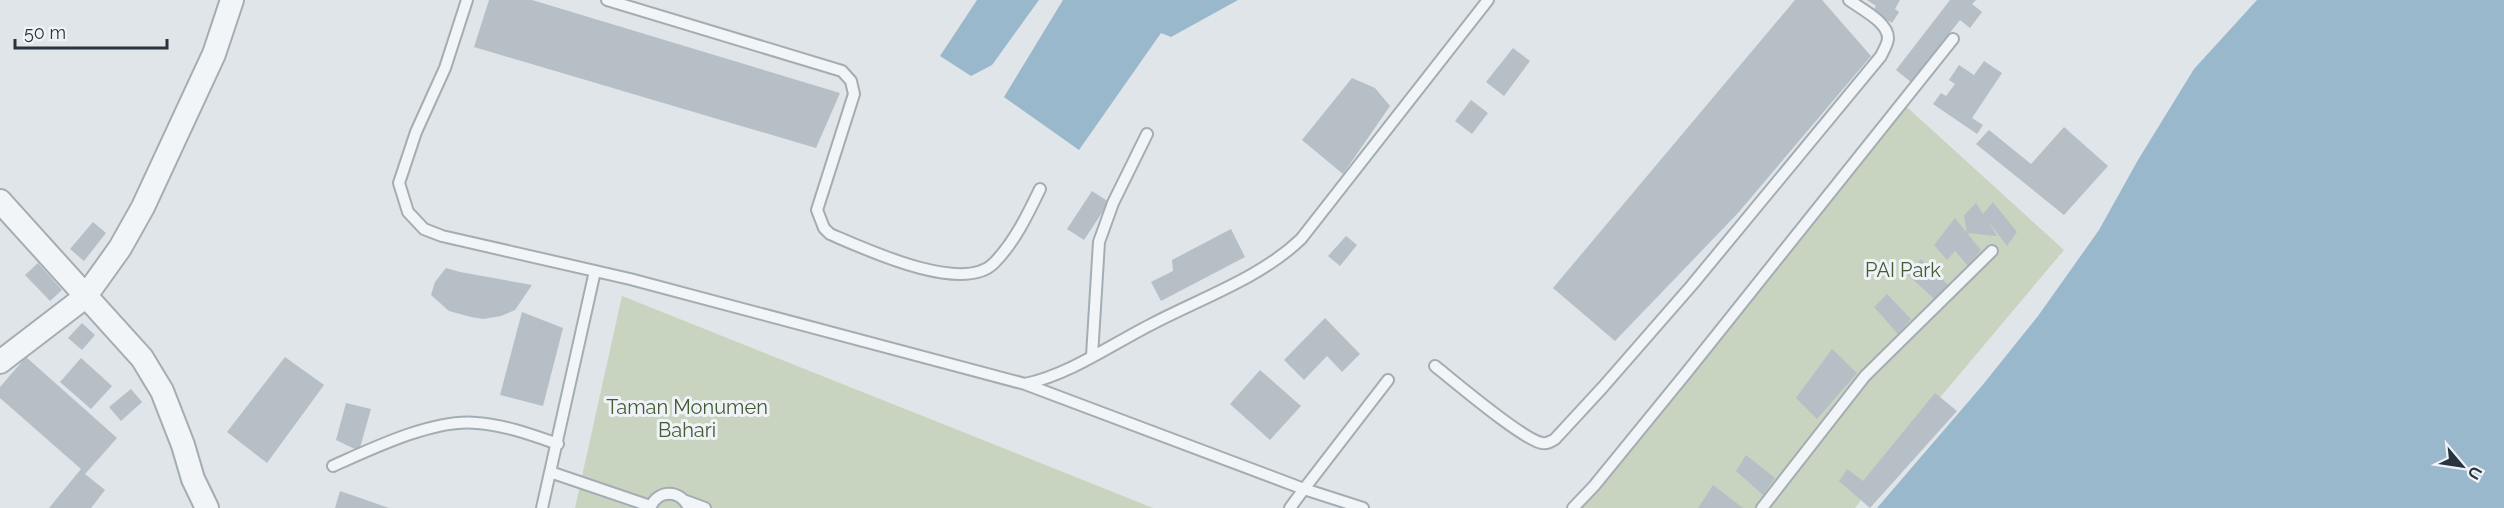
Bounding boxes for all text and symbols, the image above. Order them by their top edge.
scale bar [15,12,166,50]
text: 50 m [24,22,66,43]
park label: PAI Park [1865,258,1941,282]
park label: Taman Monumen Bahari [606,395,768,442]
north arrow [2432,436,2492,496]
text: U [2463,463,2486,483]

